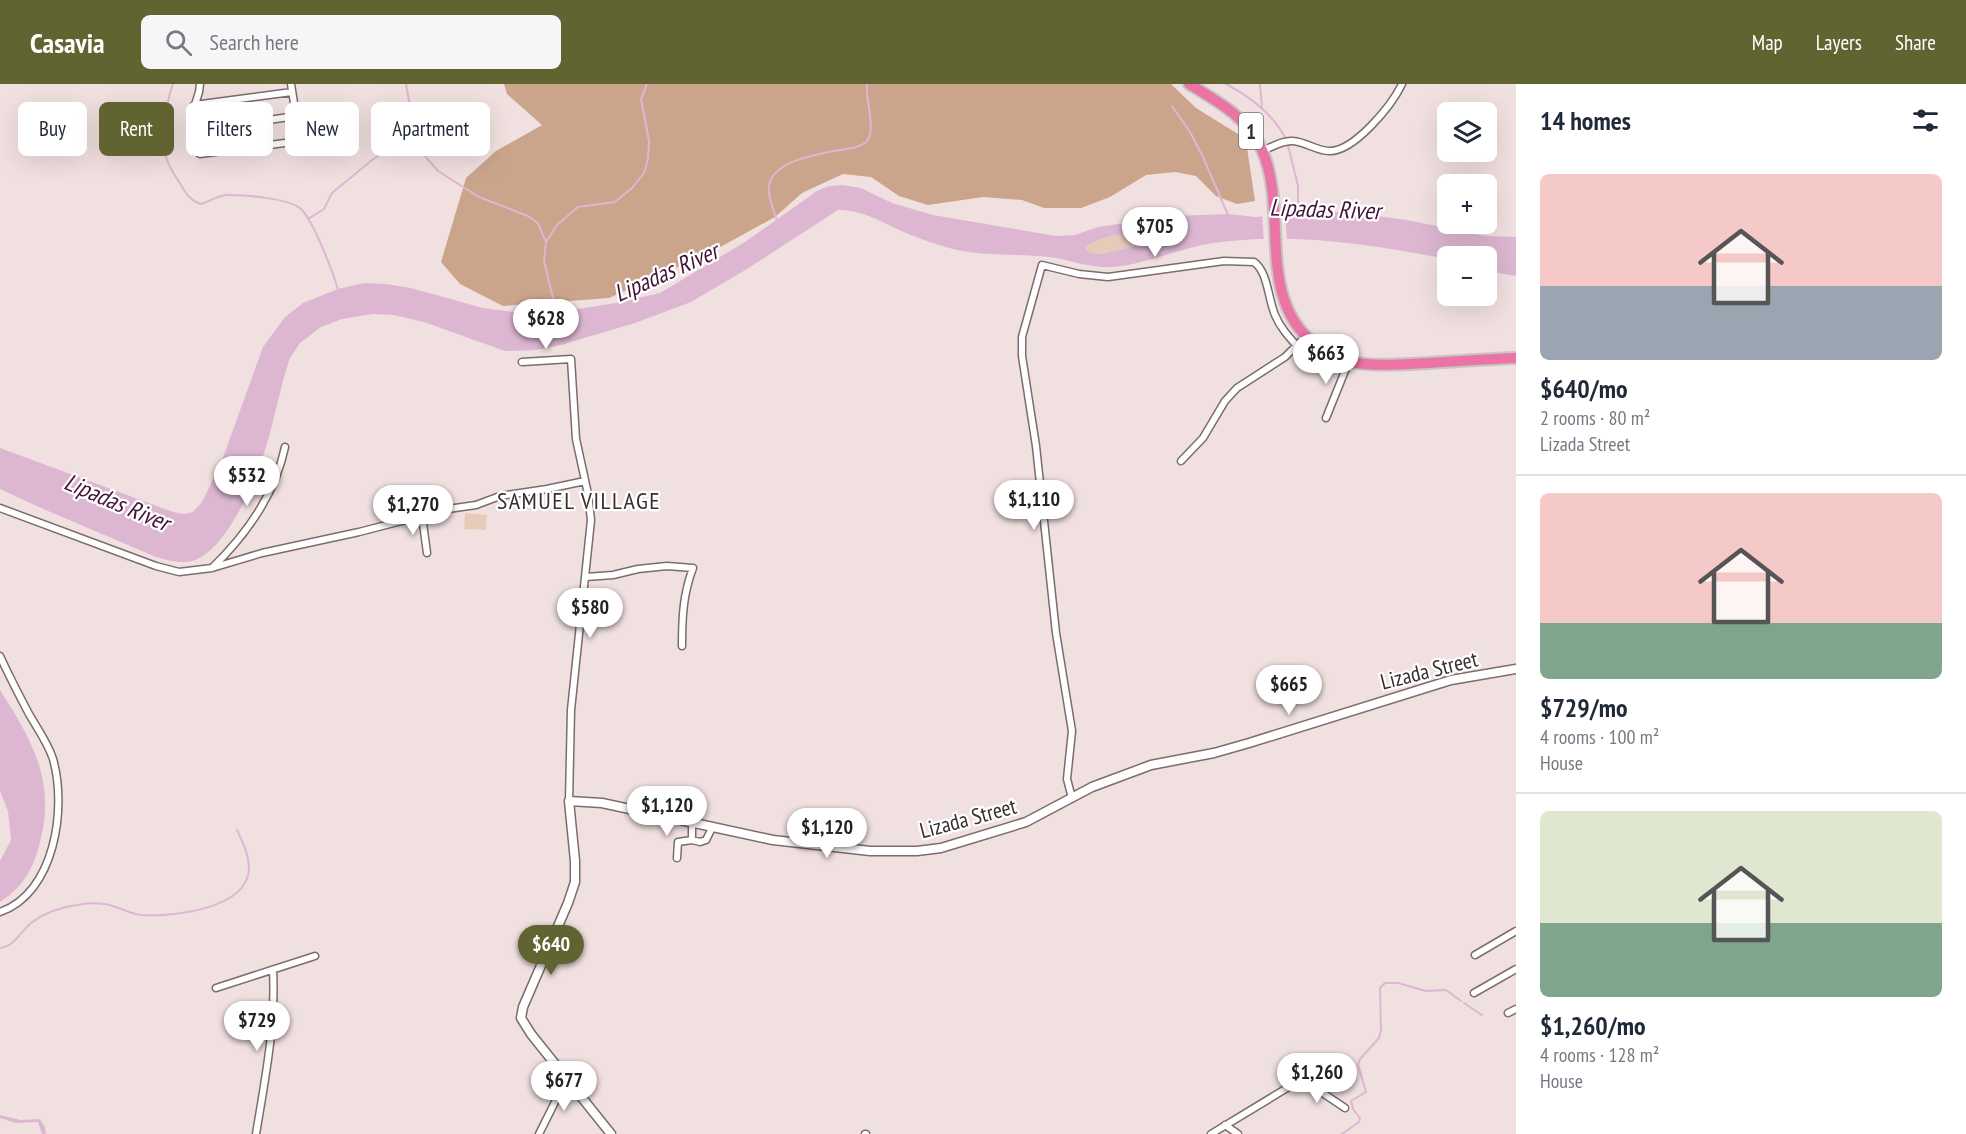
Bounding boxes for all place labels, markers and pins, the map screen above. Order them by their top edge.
pin: $705 [1119,207,1191,258]
pin: $628 [510,299,582,350]
pin: $663 [1290,334,1362,385]
pin: $532 [211,456,283,507]
pin: $1,110 [985,480,1083,531]
pin: $1,270 [364,485,462,536]
pin: $580 [554,588,626,639]
pin: $665 [1253,665,1325,716]
pin: $1,120 [618,786,716,837]
pin: $1,120 [778,808,876,859]
pin: $640 [515,925,587,976]
pin: $729 [221,1001,293,1052]
pin: $1,260 [1268,1053,1366,1104]
pin: $677 [528,1061,600,1112]

